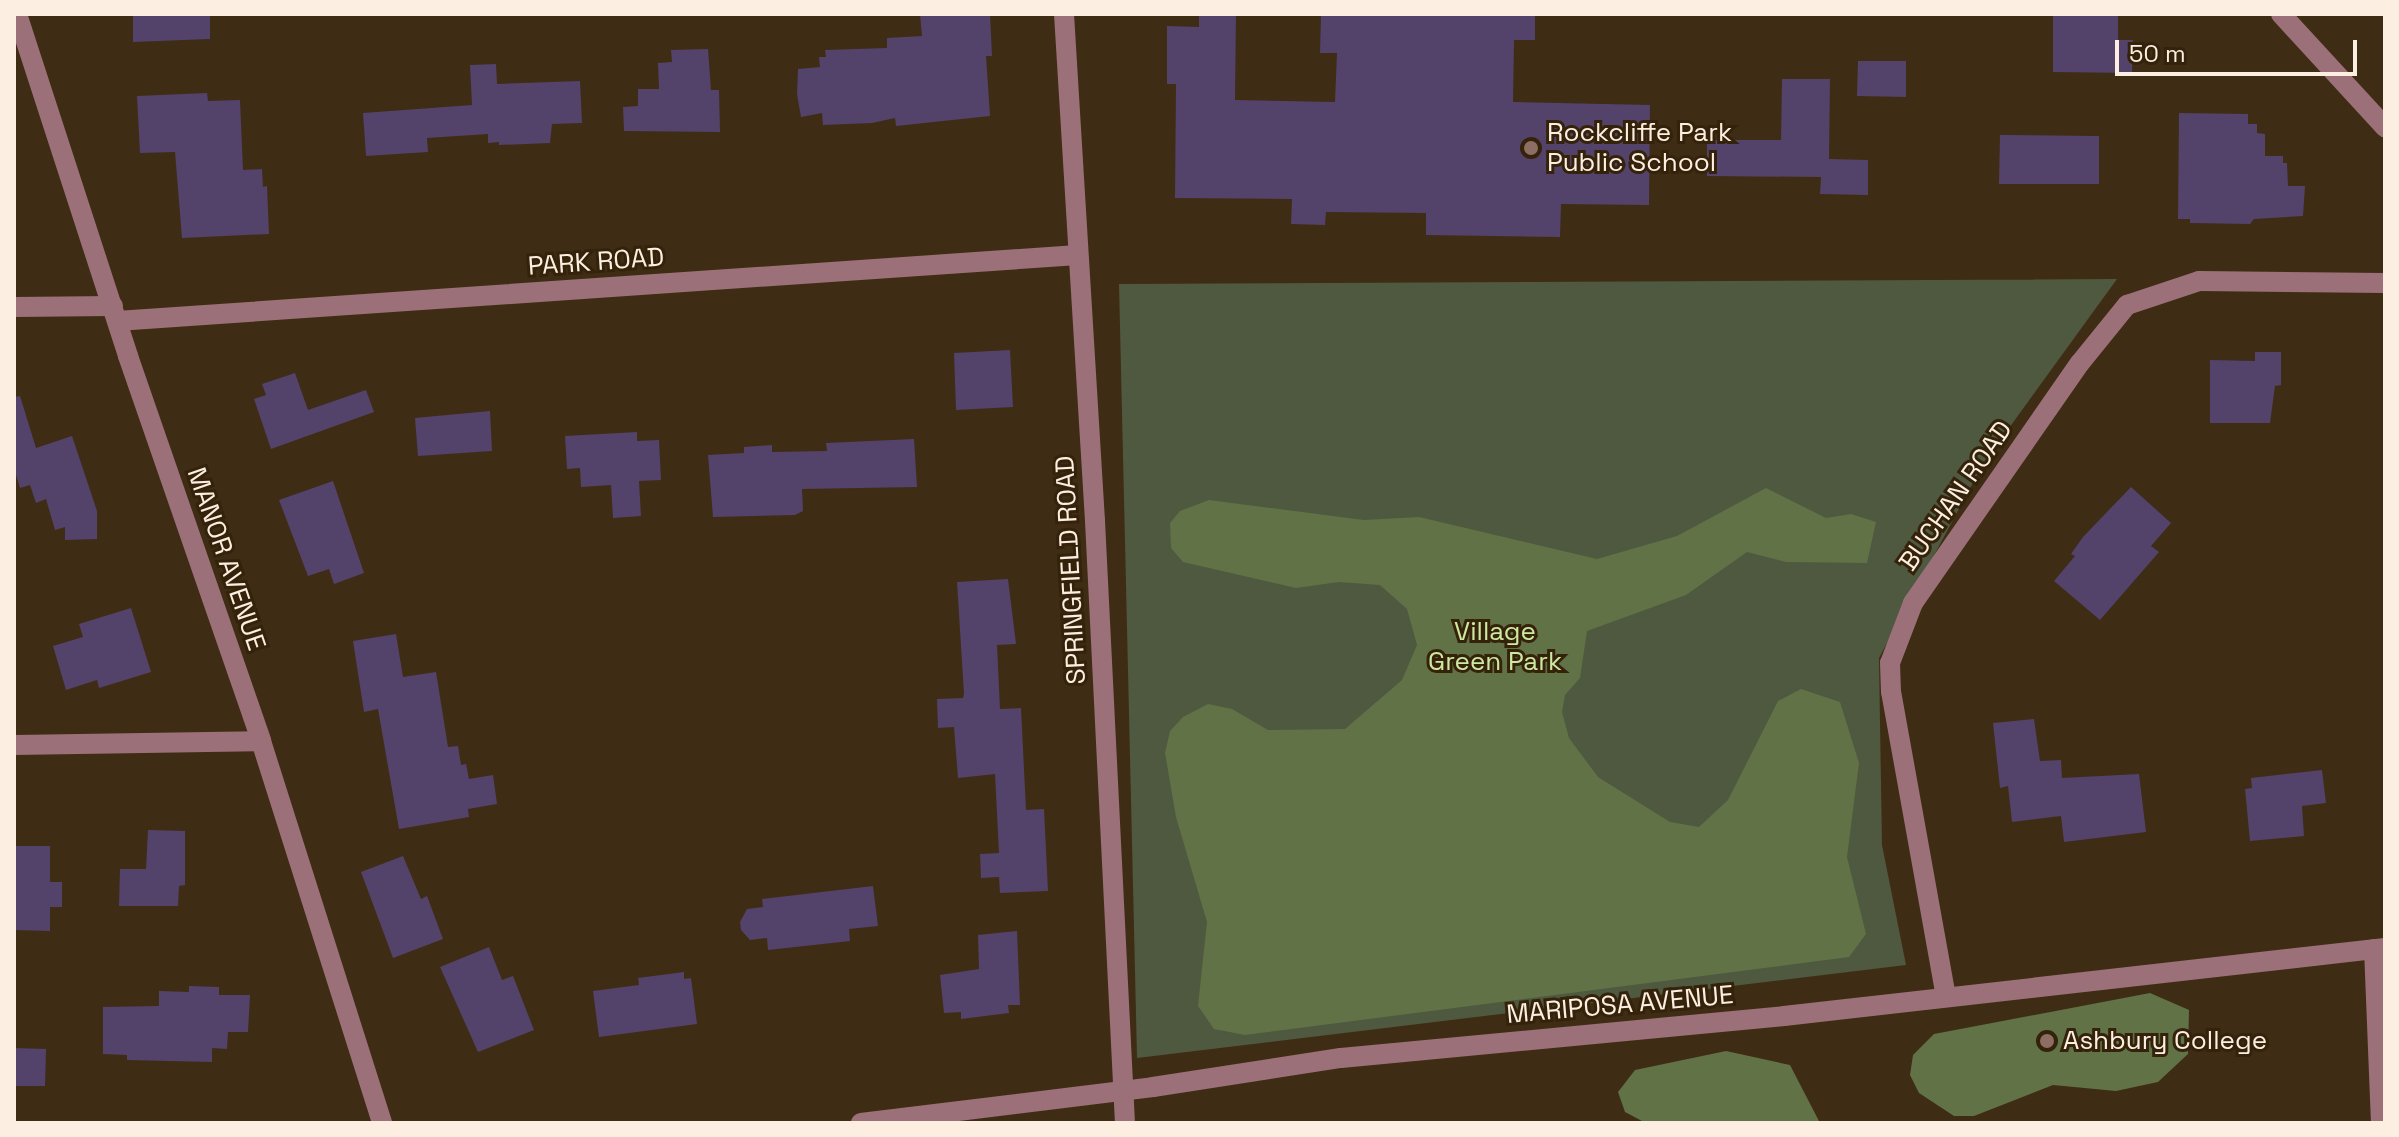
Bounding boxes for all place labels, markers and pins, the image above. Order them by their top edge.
place label: Rockcliffe Park Public School [1547,117,1732,178]
marker: Rockcliffe Park Public School [1522,139,1540,157]
place label: Ashbury College [2063,1025,2267,1057]
marker: Ashbury College [2038,1032,2056,1050]

